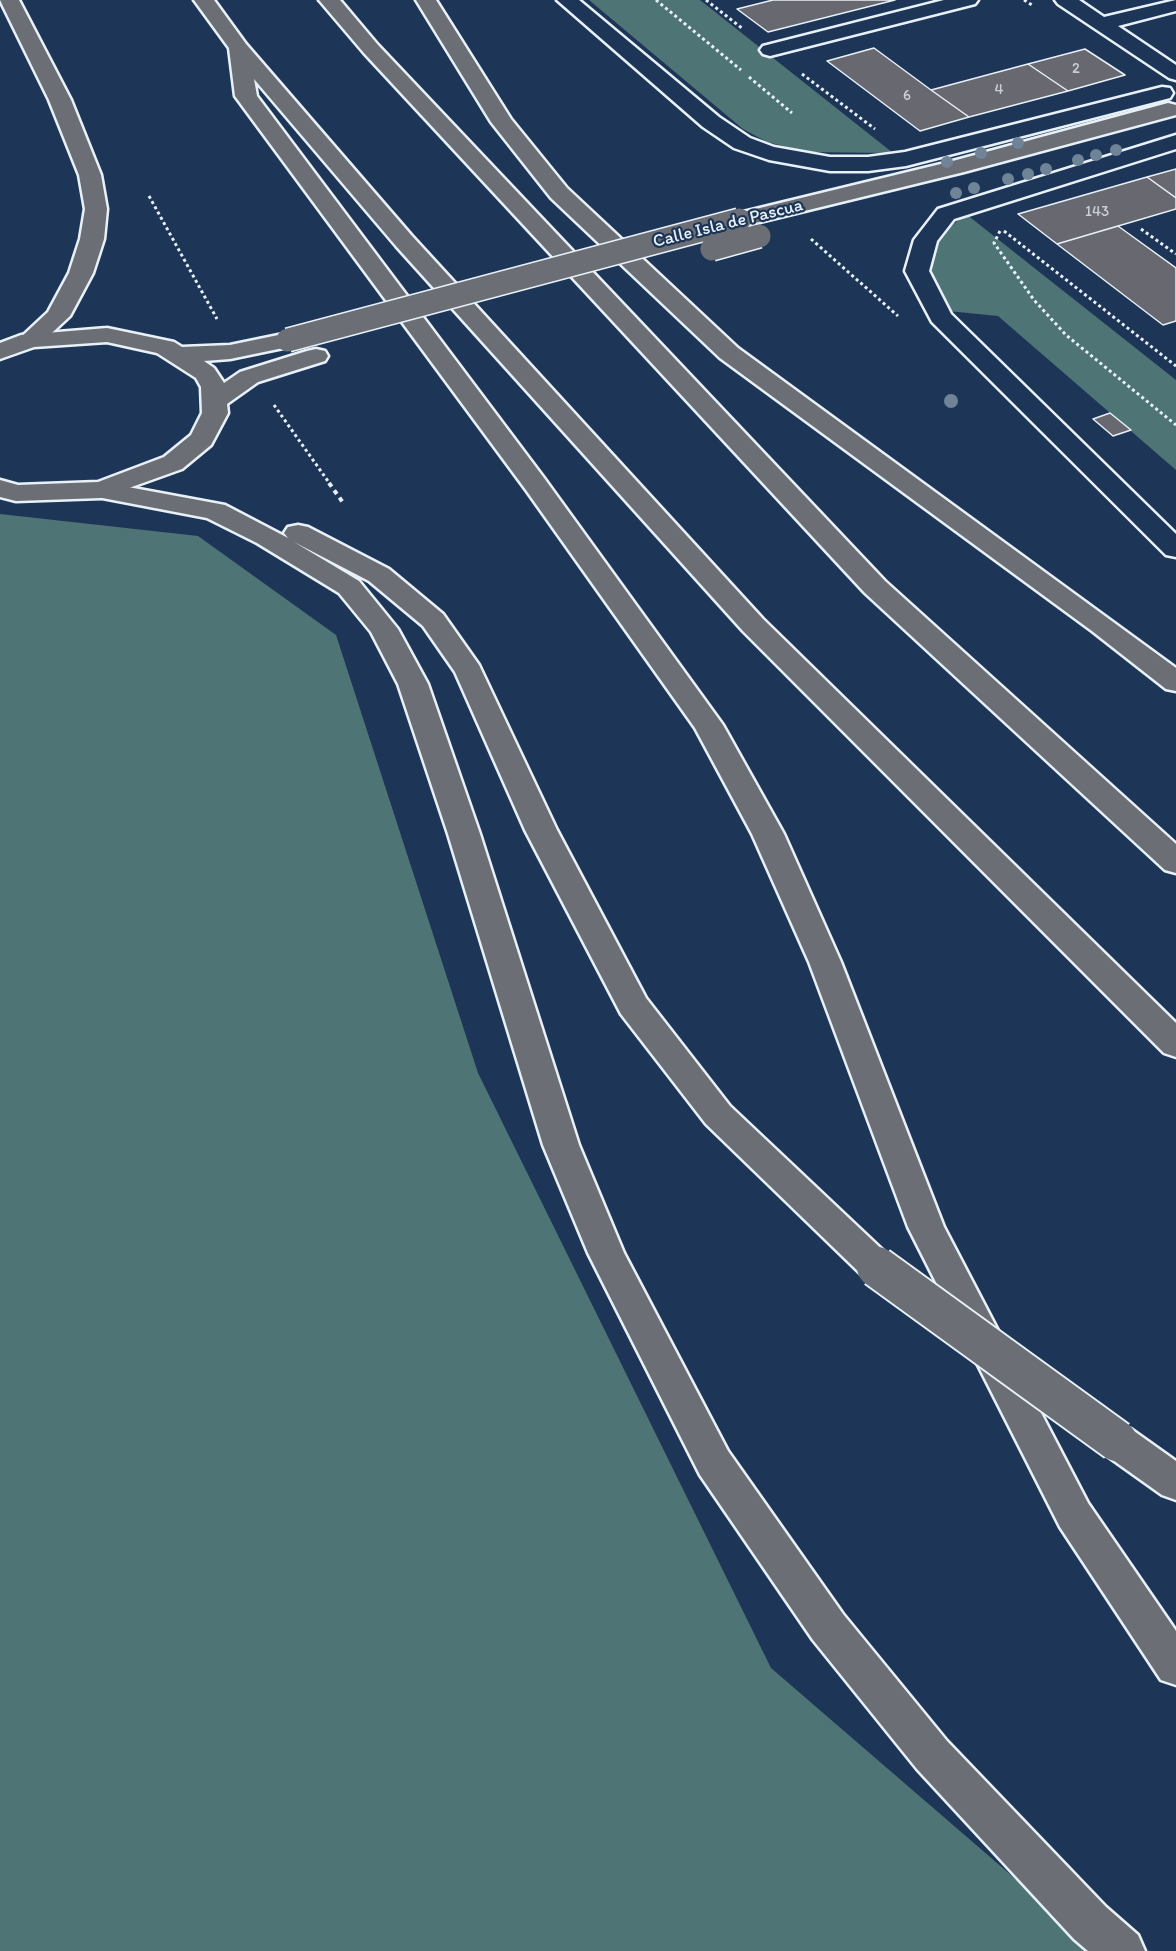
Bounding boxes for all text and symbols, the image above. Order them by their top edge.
house number: 2 [1072,60,1080,78]
house number: 4 [994,81,1004,99]
house number: 6 [903,87,911,105]
street label: Calle Isla de Pascua [651,195,805,253]
house number: 143 [1085,203,1109,221]

